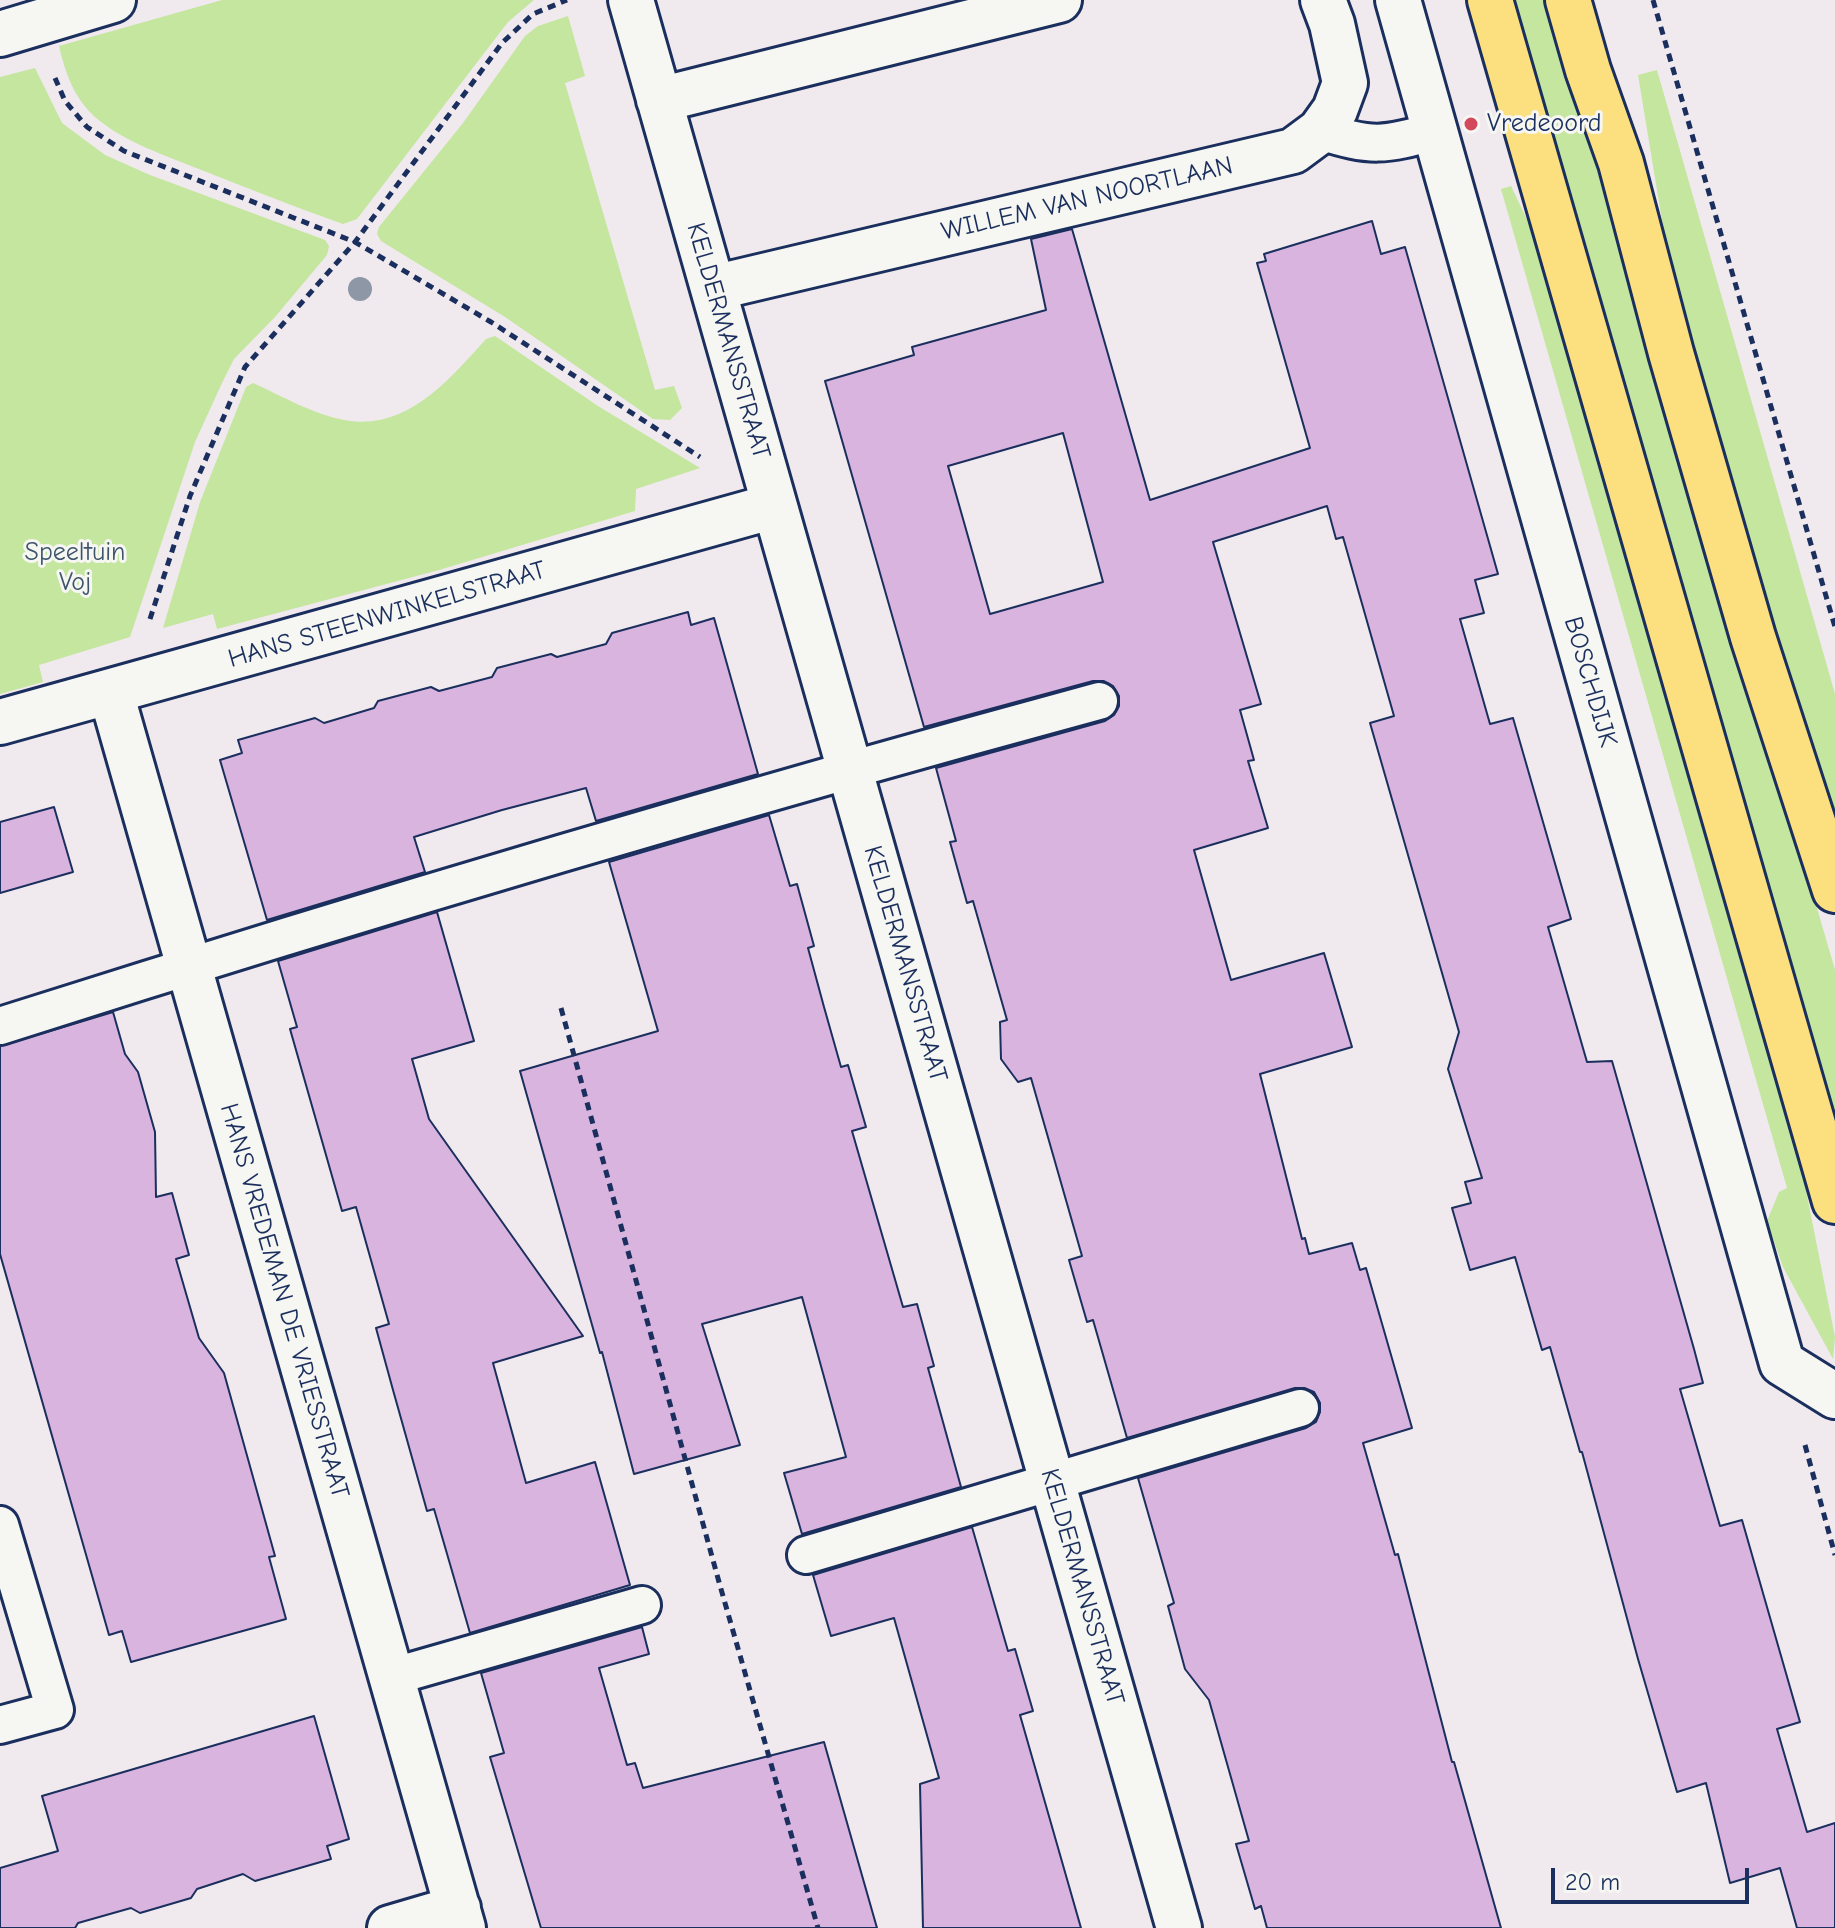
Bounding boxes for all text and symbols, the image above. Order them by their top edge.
place label: Vredeoord [1487,108,1601,140]
marker: Vredeoord [1462,115,1480,133]
street label: WILLEM VAN NOORTLAAN [938,150,1236,248]
street label: KELDERMANSSTRAAT [679,219,777,463]
park label: Speeltuin Voj [25,537,125,598]
street label: HANS STEENWINKELSTRAAT [225,555,549,675]
street label: BOSCHDIJK [1557,613,1623,751]
street label: KELDERMANSSTRAAT [856,842,954,1086]
street label: HANS VREDEMAN DE VRIESSTRAAT [213,1100,355,1502]
street label: KELDERMANSSTRAAT [1033,1465,1131,1709]
scale bar [1555,1852,1753,1902]
text: 20 m [1565,1868,1620,1896]

